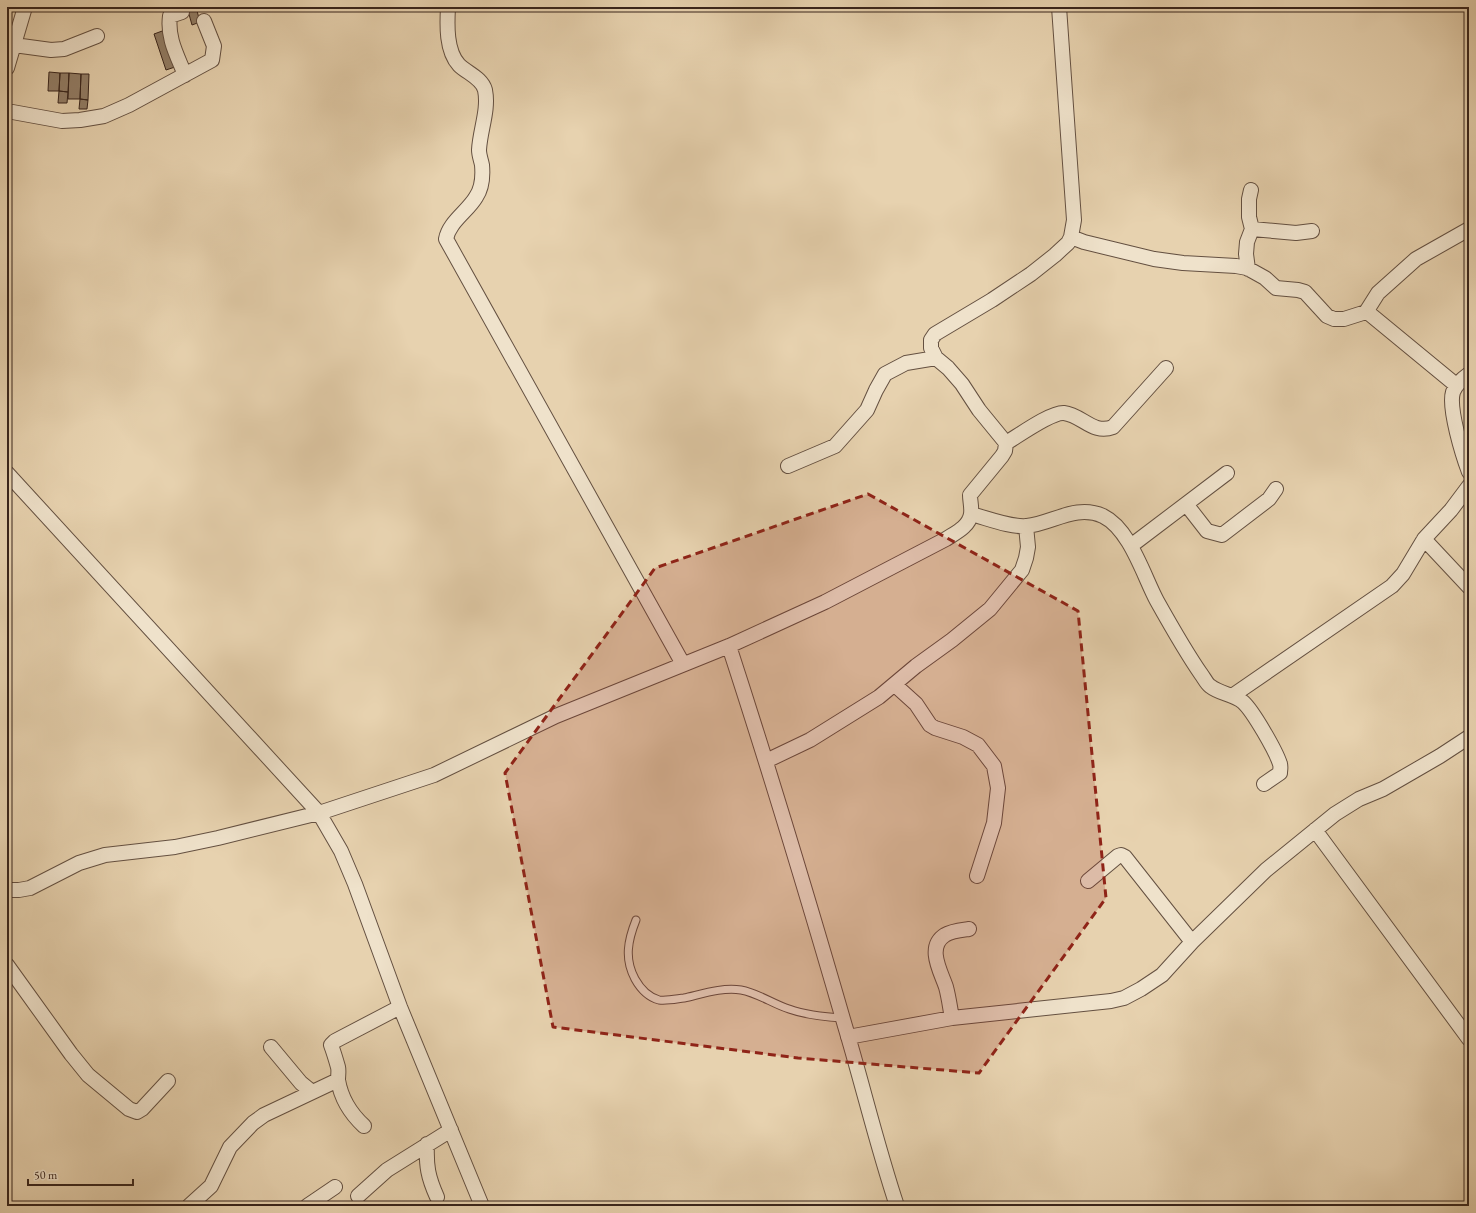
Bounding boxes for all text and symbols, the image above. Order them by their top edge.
scale bar [28,1161,133,1187]
text: 50 m [34,1167,58,1183]

